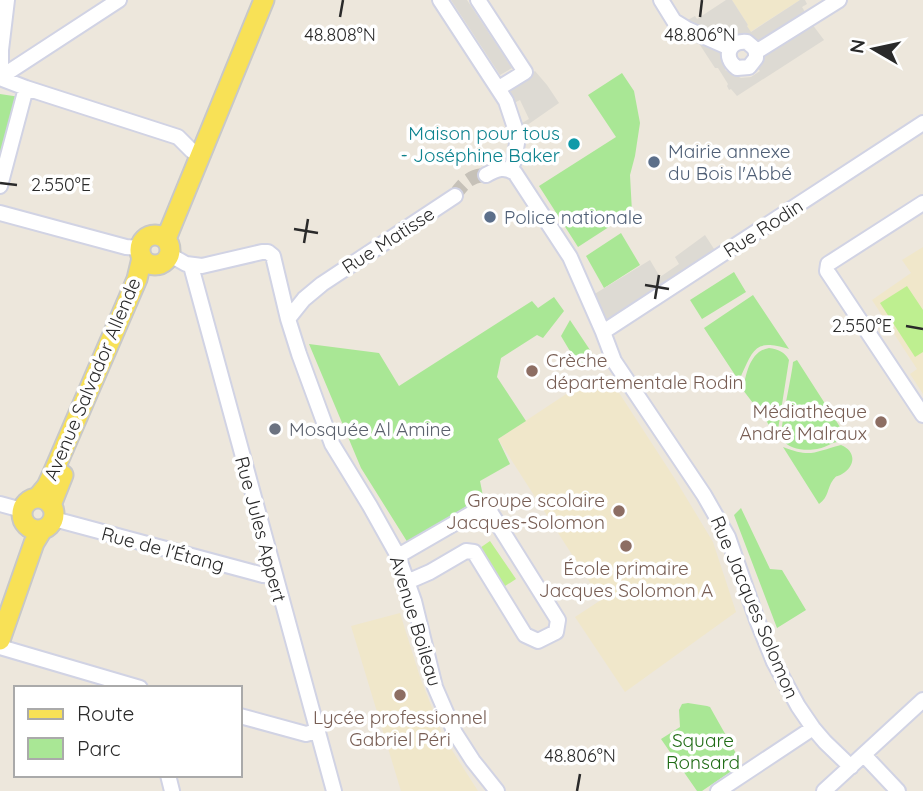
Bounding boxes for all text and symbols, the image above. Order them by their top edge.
north arrow [839,14,909,84]
text: 48.808°N [304,23,376,46]
text: 48.806°N [664,23,736,46]
text: N [844,38,870,55]
place label: Maison pour tous - Joséphine Baker [400,121,561,167]
marker: Maison pour tous - Joséphine Baker [566,136,582,152]
place label: Mairie annexe du Bois l'Abbé [668,139,792,185]
marker: Mairie annexe du Bois l'Abbé [646,154,662,170]
text: 2.550°E [31,173,91,196]
street label: Rue Rodin [719,193,807,263]
street label: Rue Matisse [337,201,439,279]
place label: Police nationale [504,205,643,229]
marker: Police nationale [482,209,498,225]
street label: Avenue Salvador Allende [38,274,146,484]
text: 2.550°E [832,314,892,337]
place label: Crèche départementale Rodin [546,348,743,394]
marker: Crèche départementale Rodin [524,363,540,379]
place label: Médiathèque André Malraux [739,399,867,445]
marker: Médiathèque André Malraux [873,414,889,430]
place label: Mosquée Al Amine [289,417,451,441]
marker: Mosquée Al Amine [267,421,283,437]
street label: Rue Jules Appert [230,454,292,604]
place label: Groupe scolaire Jacques-Solomon [446,488,605,534]
marker: Groupe scolaire Jacques-Solomon [611,503,627,519]
street label: Rue Jacques Solomon [706,512,804,702]
street label: Rue de l'Étang [99,521,227,577]
marker: École primaire Jacques Solomon A [618,538,634,554]
street label: Avenue Boileau [385,553,447,689]
place label: École primaire Jacques Solomon A [539,556,713,602]
legend [14,686,242,777]
marker: Lycée professionnel Gabriel Péri [392,687,408,703]
text: Route [77,700,134,726]
place label: Lycée professionnel Gabriel Péri [313,705,487,751]
park label: Square Ronsard [666,728,740,774]
text: Parc [77,735,121,761]
text: 48.806°N [544,744,616,767]

